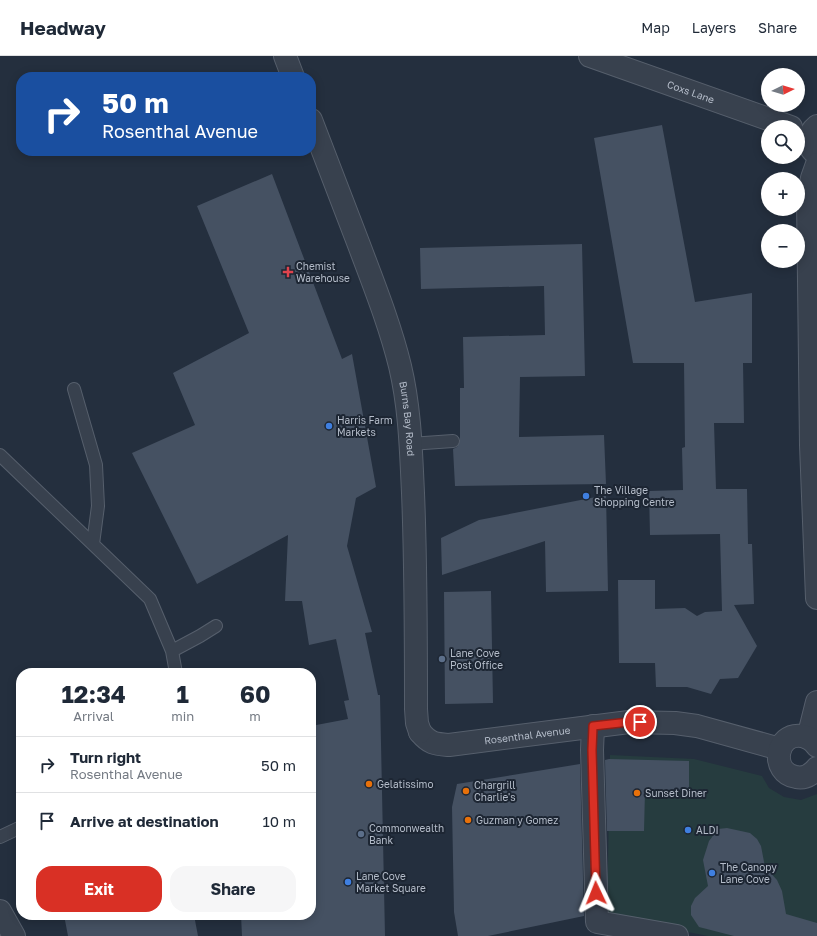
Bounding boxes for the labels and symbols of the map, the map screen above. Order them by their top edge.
north arrow [761,68,805,112]
street label: Coxs Lane [666,78,716,106]
place label: Chemist Warehouse [296,260,350,284]
marker: Chemist Warehouse [283,267,293,277]
street label: Burns Bay Road [397,380,417,457]
place label: Harris Farm Markets [337,414,393,438]
marker: Harris Farm Markets [324,421,334,431]
place label: The Village Shopping Centre [594,484,675,508]
marker: The Village Shopping Centre [581,491,591,501]
place label: Lane Cove Post Office [450,647,503,671]
marker: Lane Cove Post Office [437,654,447,664]
pin [623,705,657,739]
street label: Rosenthal Avenue [483,724,571,746]
place label: Gelatissimo [377,778,433,790]
marker: Gelatissimo [364,779,374,789]
place label: Chargrill Charlie's [474,779,516,803]
marker: Chargrill Charlie's [461,786,471,796]
place label: Sunset Diner [645,787,707,799]
marker: Sunset Diner [632,788,642,798]
place label: Guzman y Gomez [476,814,558,826]
marker: Guzman y Gomez [463,815,473,825]
place label: Commonwealth Bank [369,822,444,846]
place label: ALDI [696,824,719,836]
marker: ALDI [683,825,693,835]
marker: Commonwealth Bank [356,829,366,839]
place label: The Canopy Lane Cove [720,861,777,885]
marker: The Canopy Lane Cove [707,868,717,878]
place label: Lane Cove Market Square [356,870,426,894]
position arrow [575,872,617,914]
marker: Lane Cove Market Square [343,877,353,887]

